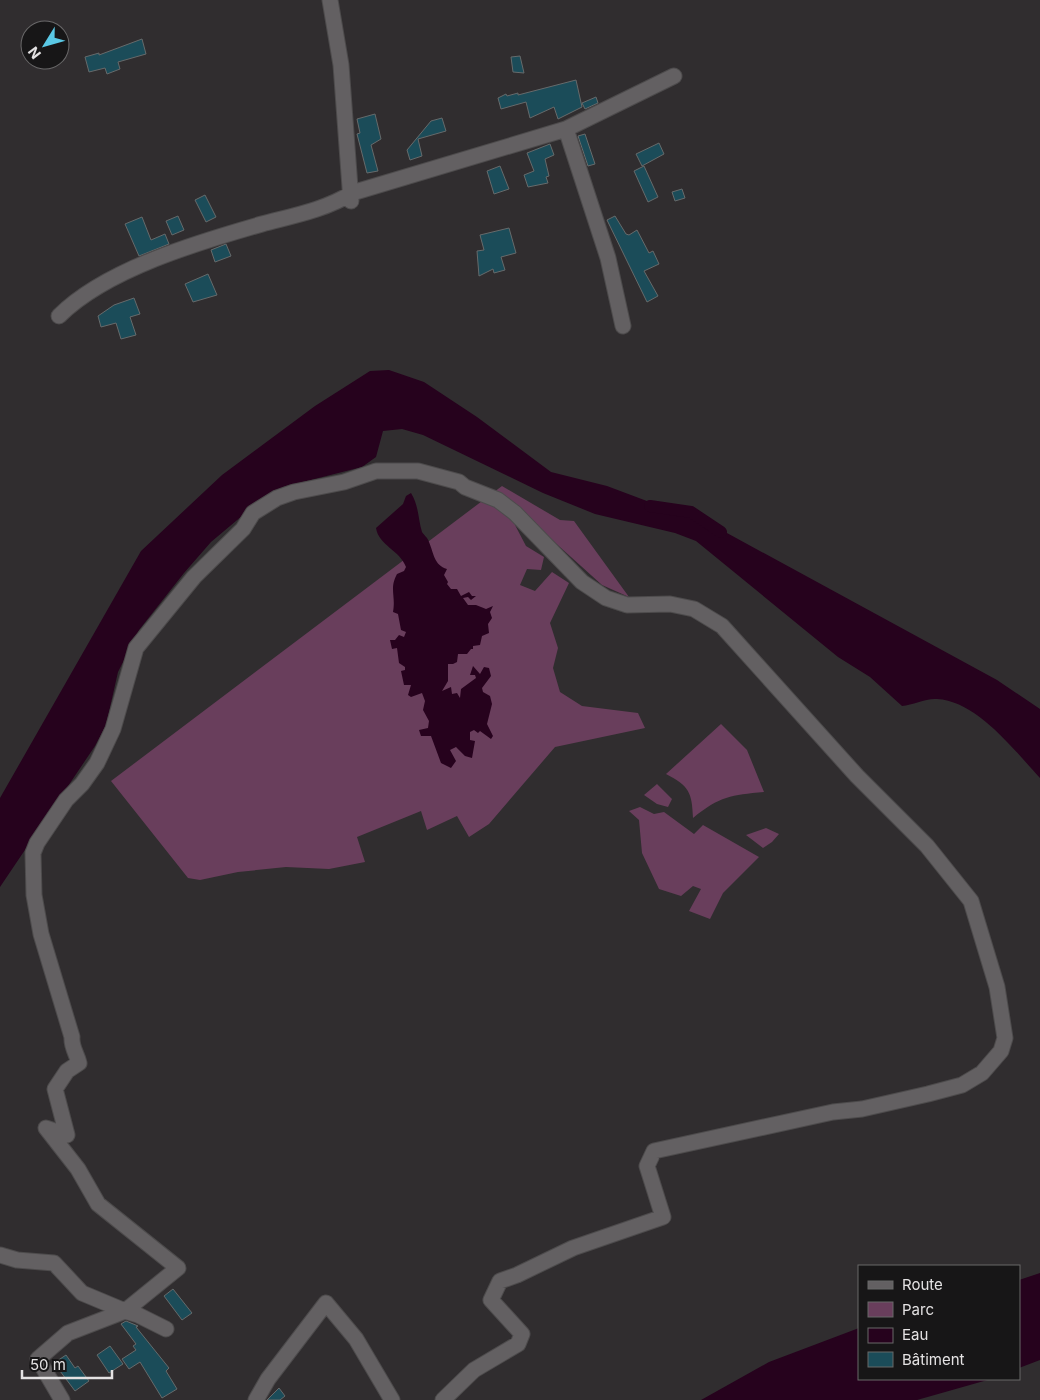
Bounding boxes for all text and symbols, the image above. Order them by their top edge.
north arrow [20,20,70,70]
text: N [24,44,44,63]
legend [858,1265,1020,1380]
text: Route [902,1275,943,1294]
text: Parc [902,1300,934,1319]
text: Eau [902,1325,928,1344]
scale bar [22,1348,112,1380]
text: Bâtiment [902,1350,965,1369]
text: 50 m [30,1355,66,1374]

